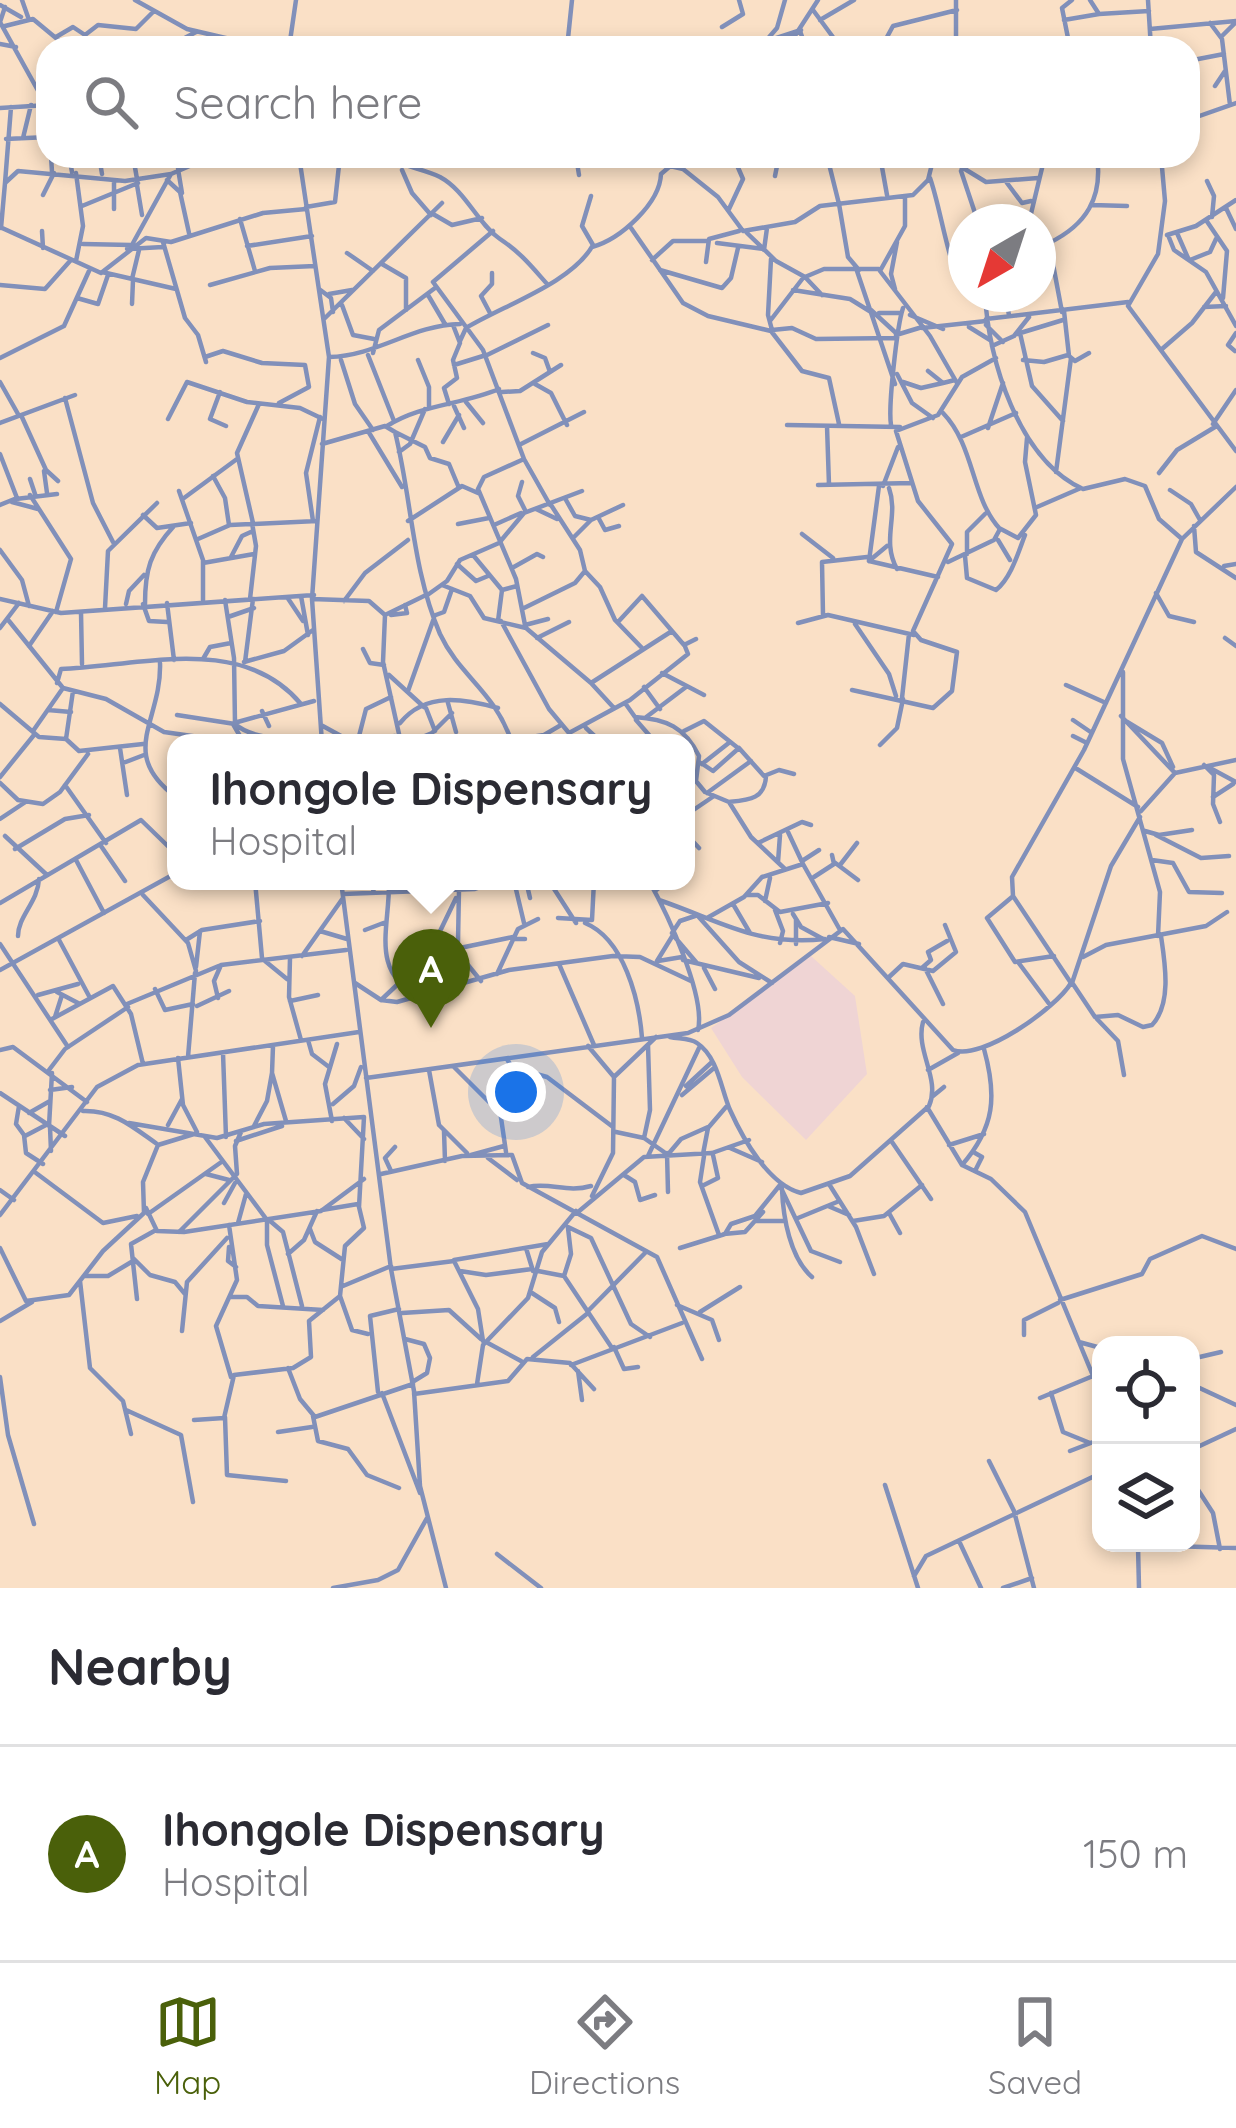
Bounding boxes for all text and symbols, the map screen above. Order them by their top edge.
search box [36,36,1200,168]
icon: search [78,69,144,135]
text: Search here [174,74,422,130]
north arrow [948,204,1056,312]
popup [167,734,695,890]
text: Ihongole Dispensary [210,760,652,816]
text: Hospital [210,816,357,865]
pin: A [392,929,470,1028]
your location [486,1062,546,1122]
map controls [1092,1336,1200,1552]
button: locate [1092,1336,1200,1444]
button: layers [1092,1444,1200,1552]
text: Nearby [48,1634,232,1698]
text: Ihongole Dispensary [162,1801,605,1857]
text: A [75,1829,99,1878]
text: 150 m [1083,1829,1188,1878]
text: Hospital [162,1857,310,1906]
tab: Map [154,1989,221,2102]
tab: Directions [529,1989,680,2102]
tab: Saved [988,1989,1082,2102]

